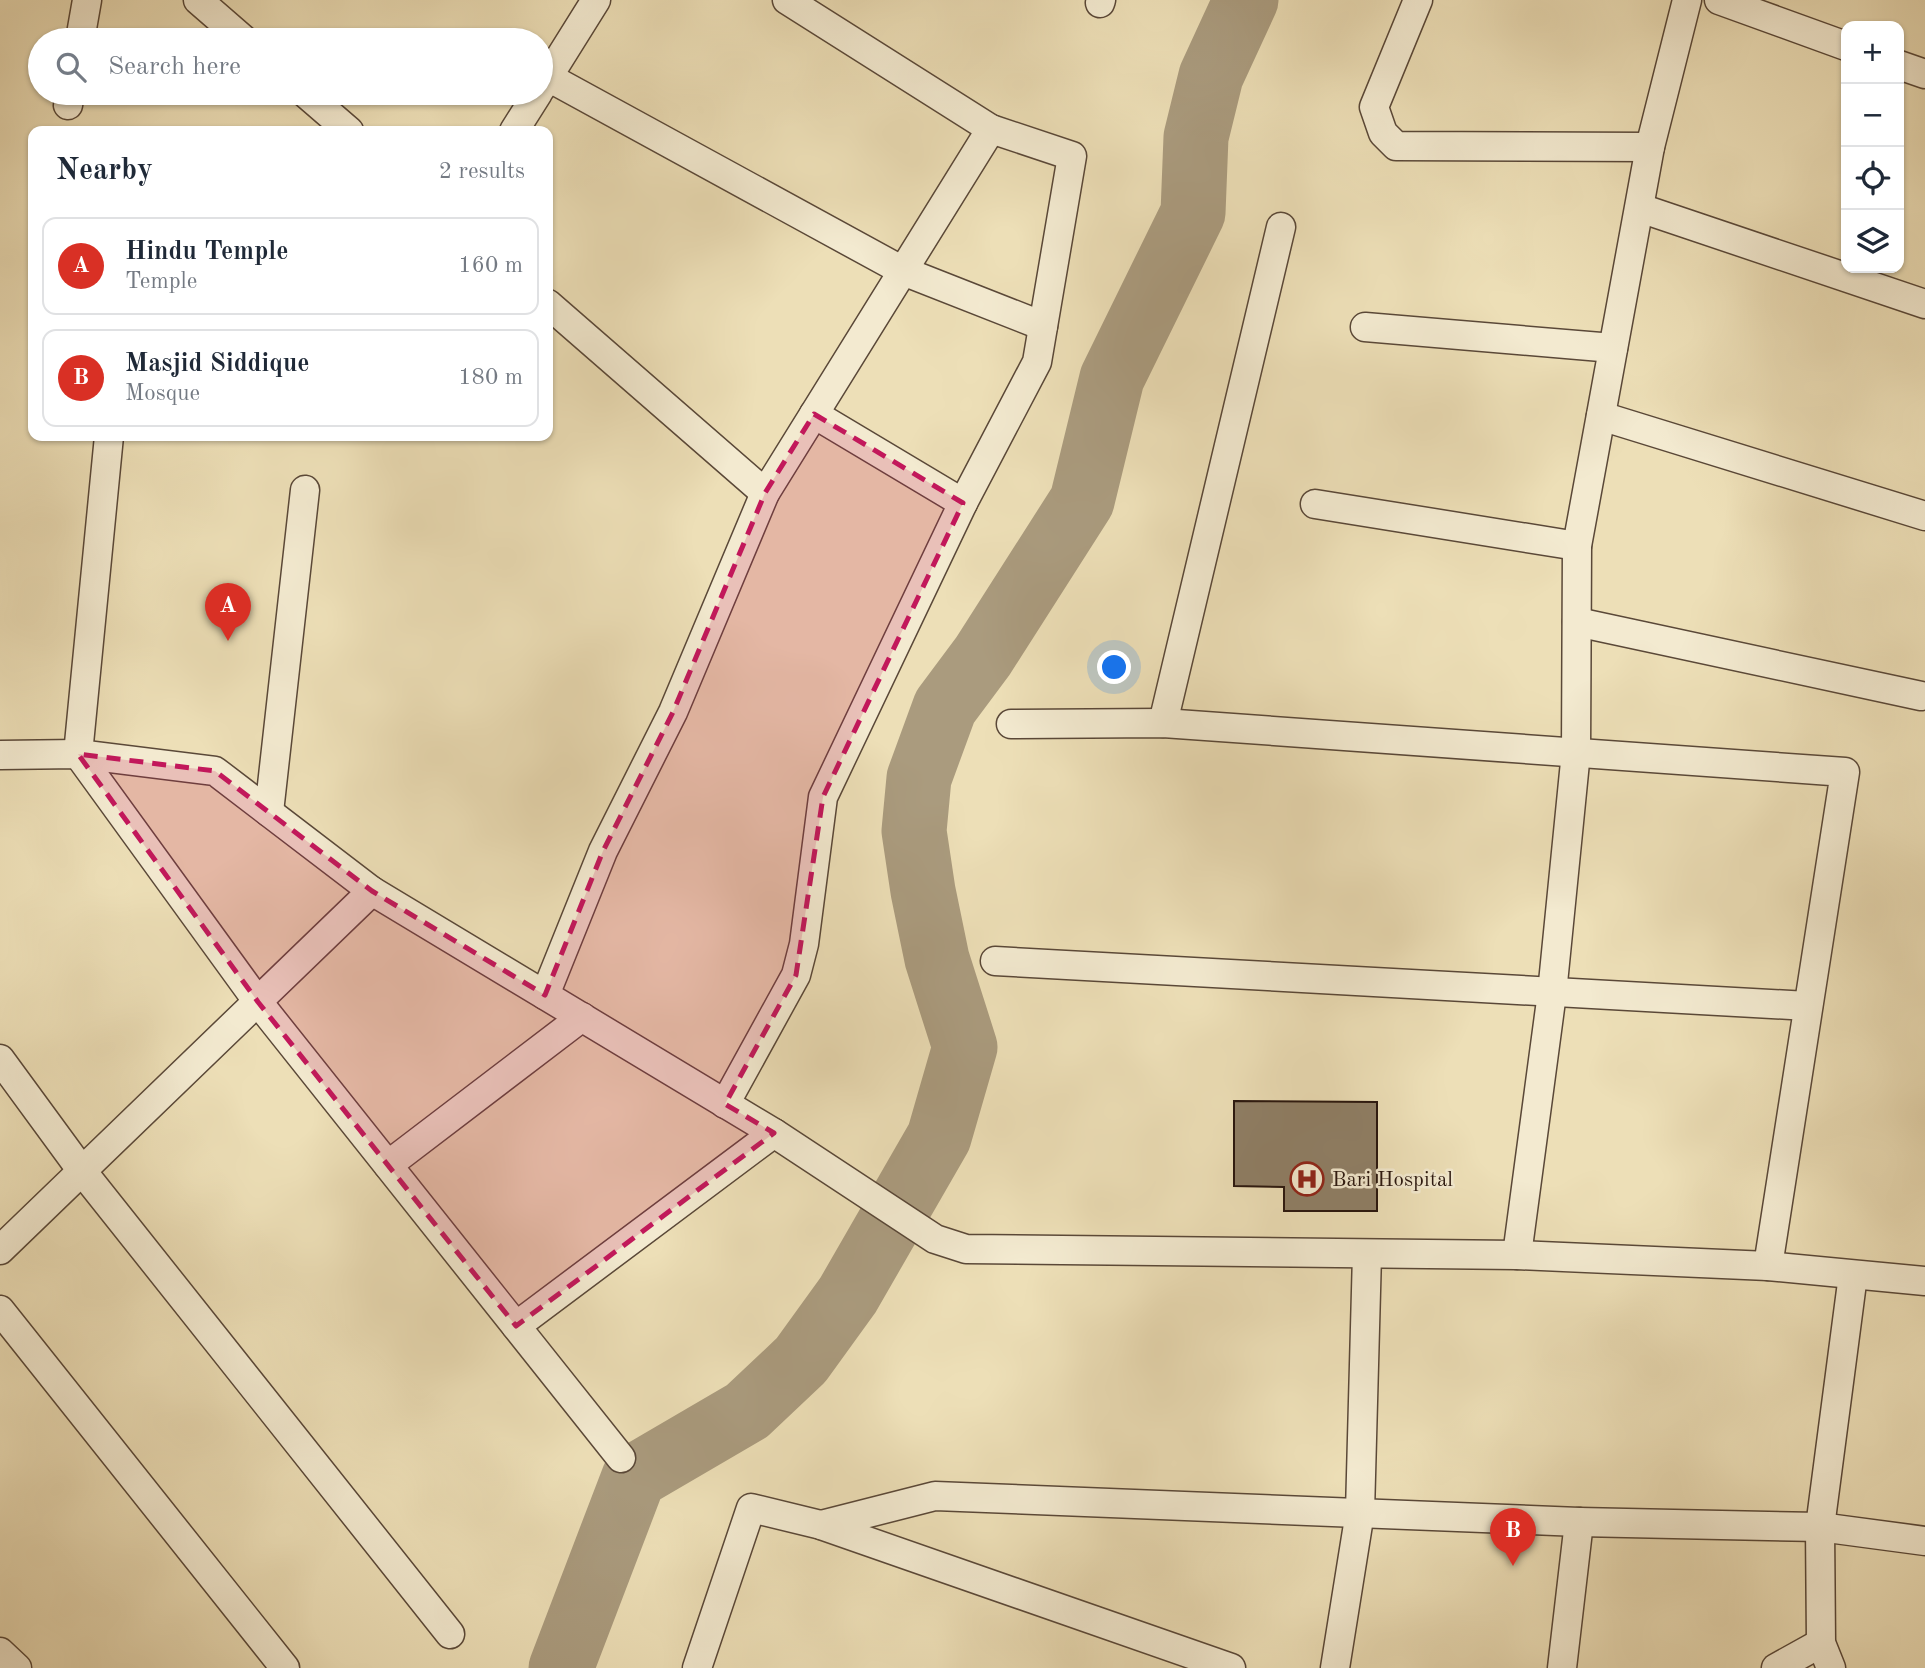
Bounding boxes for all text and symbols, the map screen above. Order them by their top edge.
map controls [1841,21,1904,273]
button: + [1841,21,1904,84]
search box [28,28,553,105]
icon: search [52,48,90,86]
text: Search here [108,54,241,80]
button: − [1841,84,1904,147]
button: locate [1841,147,1904,210]
text: Nearby [56,156,153,186]
text: 2 results [439,160,525,183]
button: layers [1841,210,1904,273]
text: Hindu Temple [125,239,289,265]
text: A [72,254,90,277]
text: 160 m [458,254,523,277]
text: Temple [125,270,197,293]
text: Masjid Siddique [125,351,310,377]
text: B [73,366,89,389]
text: 180 m [458,366,523,389]
text: Mosque [125,382,200,405]
pin: A [205,583,251,641]
your location [1097,650,1131,684]
hospital icon: Bari Hospital [1288,1160,1326,1198]
place label: Bari Hospital [1332,1170,1453,1191]
pin: B [1490,1508,1536,1566]

